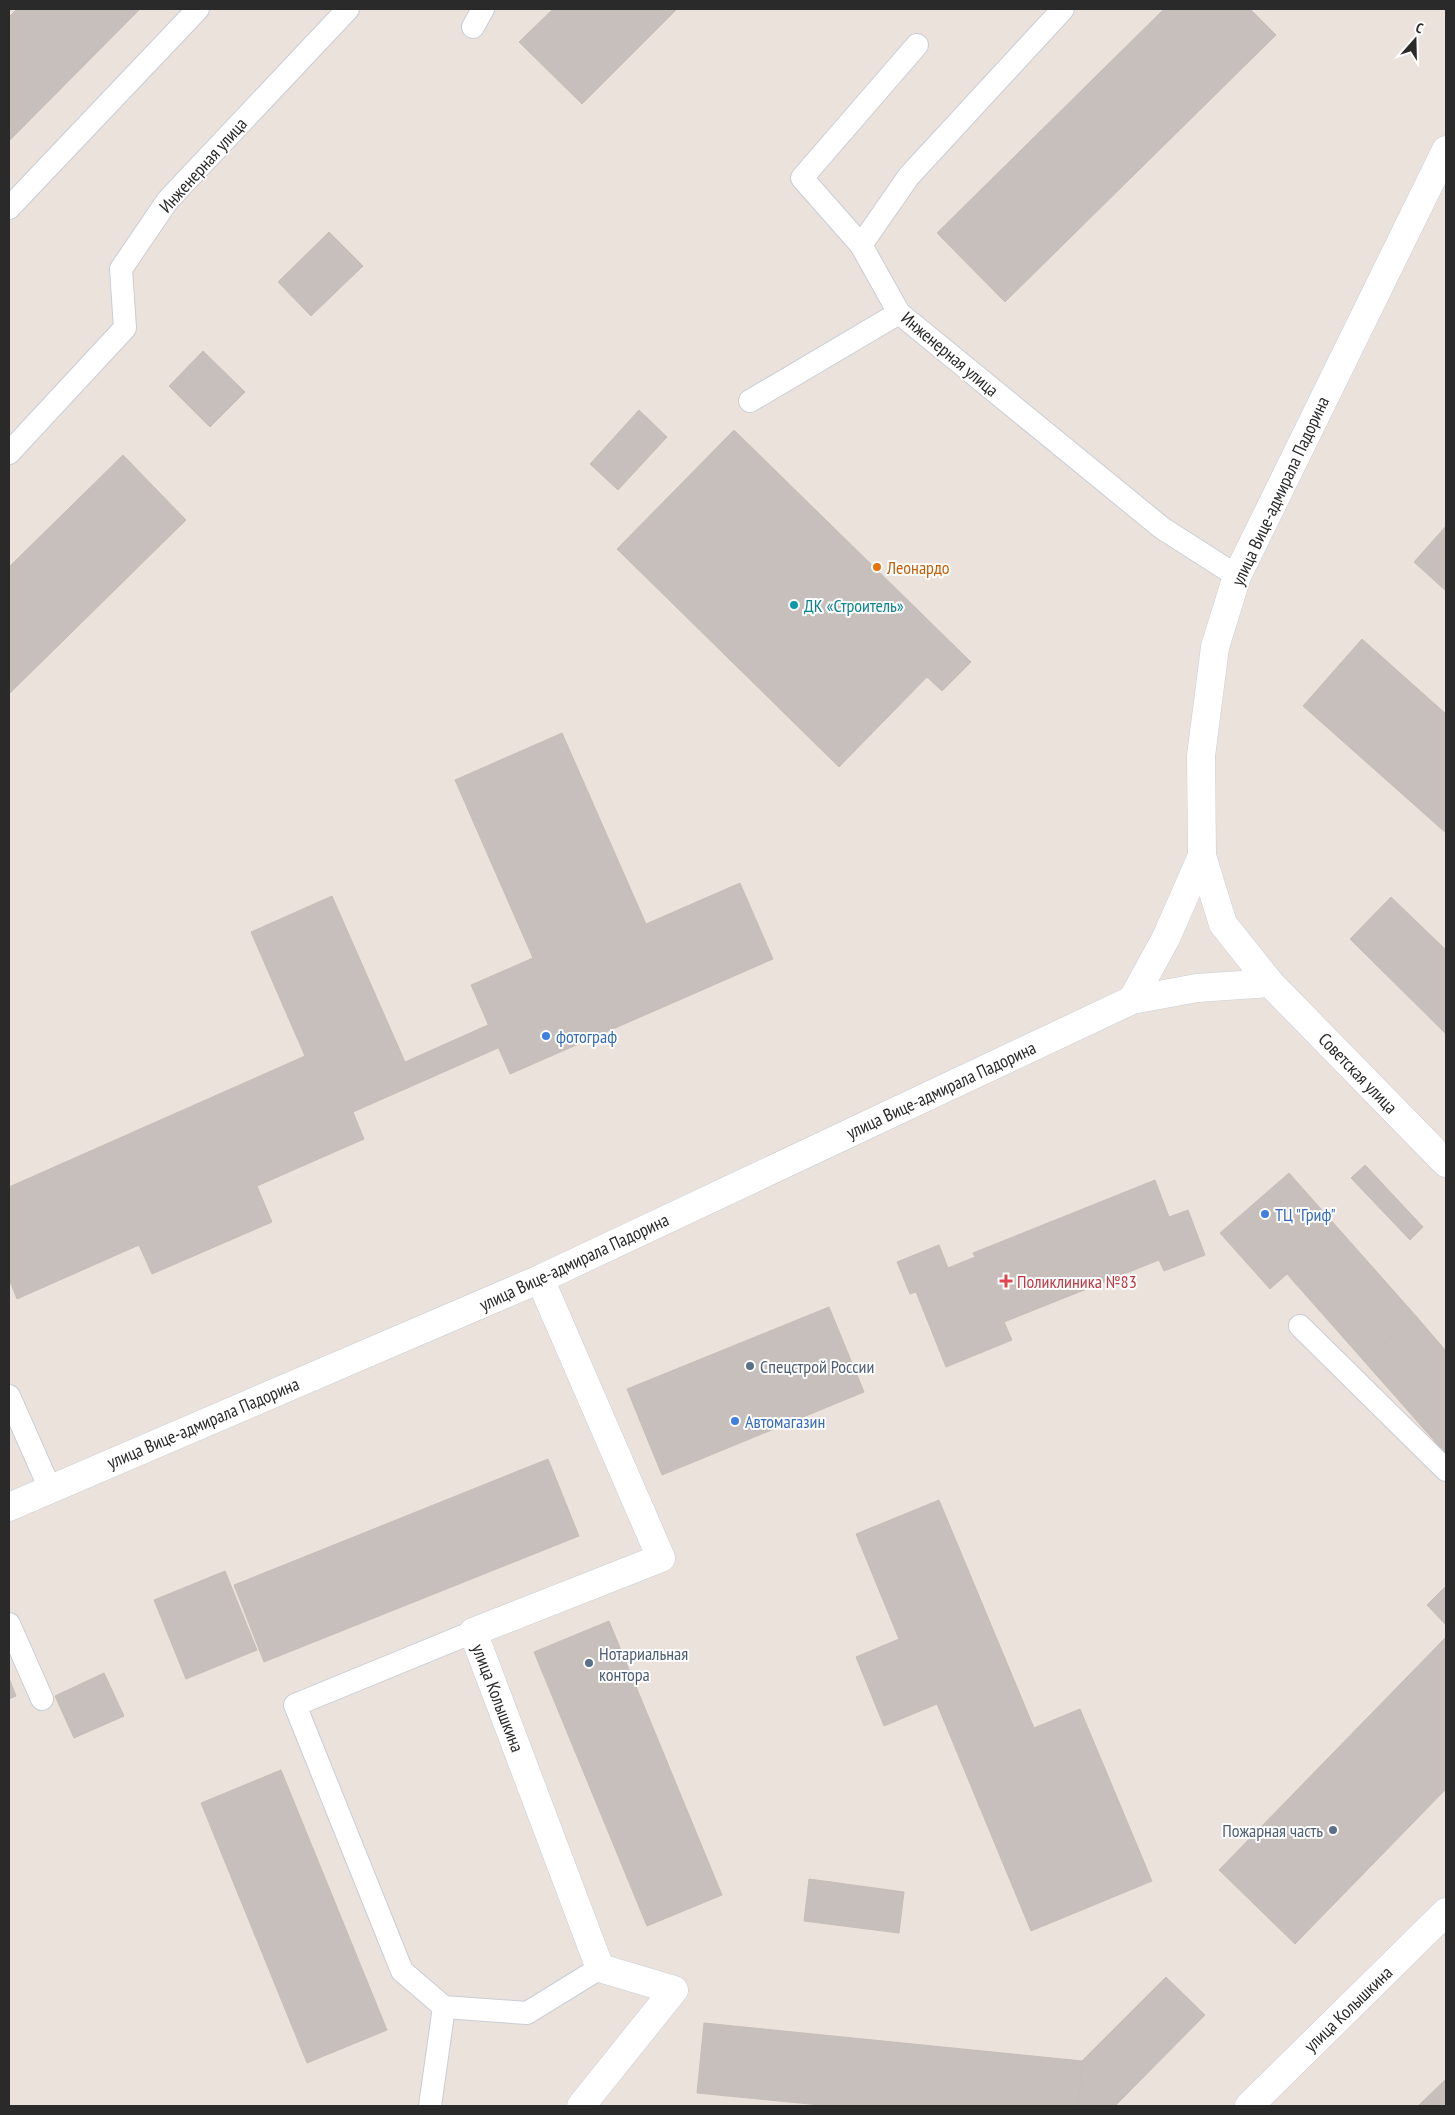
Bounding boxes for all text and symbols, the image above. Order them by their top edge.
north arrow [1390,15,1440,65]
text: С [1413,18,1426,38]
street label: Инженерная улица [154,113,252,217]
street label: Инженерная улица [897,307,1003,401]
street label: улица Вице-адмирала Падорина [1226,393,1334,589]
place label: Леонардо [886,556,950,579]
marker: Леонардо [871,561,883,573]
place label: ДК «Строитель» [804,594,904,617]
marker: ДК «Строитель» [788,599,800,611]
place label: фотограф [556,1025,617,1048]
street label: Советская улица [1314,1028,1402,1118]
marker: фотограф [540,1030,552,1042]
street label: улица Вице-адмирала Падорина [843,1036,1039,1144]
place label: ТЦ "Гриф" [1275,1203,1336,1226]
street label: улица Вице-адмирала Падорина [476,1208,672,1316]
marker: ТЦ "Гриф" [1259,1208,1271,1220]
place label: Поликлиника №83 [1017,1270,1137,1293]
marker: Поликлиника №83 [999,1274,1013,1288]
place label: Спецстрой России [760,1355,874,1378]
marker: Спецстрой России [744,1360,756,1372]
street label: улица Вице-адмирала Падорина [103,1372,303,1474]
place label: Автомагазин [745,1410,825,1433]
marker: Автомагазин [729,1415,741,1427]
street label: улица Колышкина [467,1641,529,1755]
place label: Нотариальная контора [599,1642,688,1686]
marker: Нотариальная контора [583,1657,595,1669]
place label: Пожарная часть [1222,1819,1323,1842]
marker: Пожарная часть [1327,1824,1339,1836]
street label: улица Колышкина [1299,1961,1397,2057]

